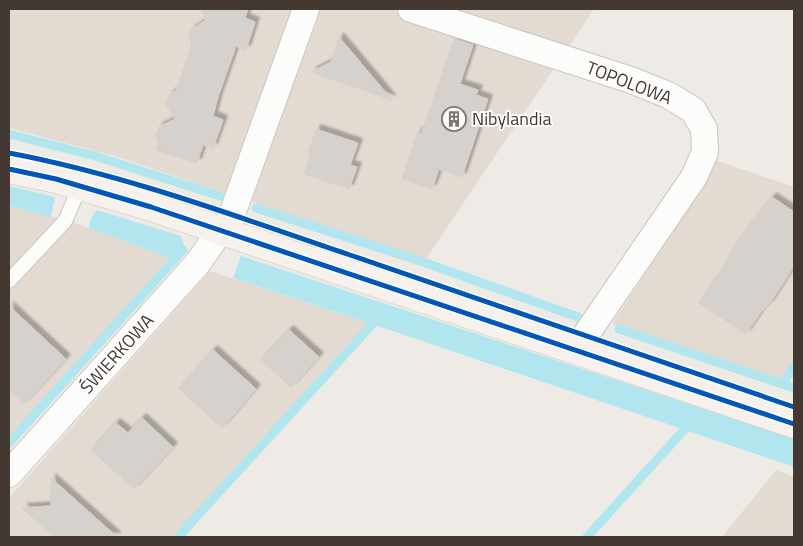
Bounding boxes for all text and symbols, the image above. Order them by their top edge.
street label: TOPOLOWA [582,54,676,111]
place label: Nibylandia [472,105,551,132]
building icon: Nibylandia [441,106,467,132]
street label: ŚWIERKOWA [73,308,160,400]

